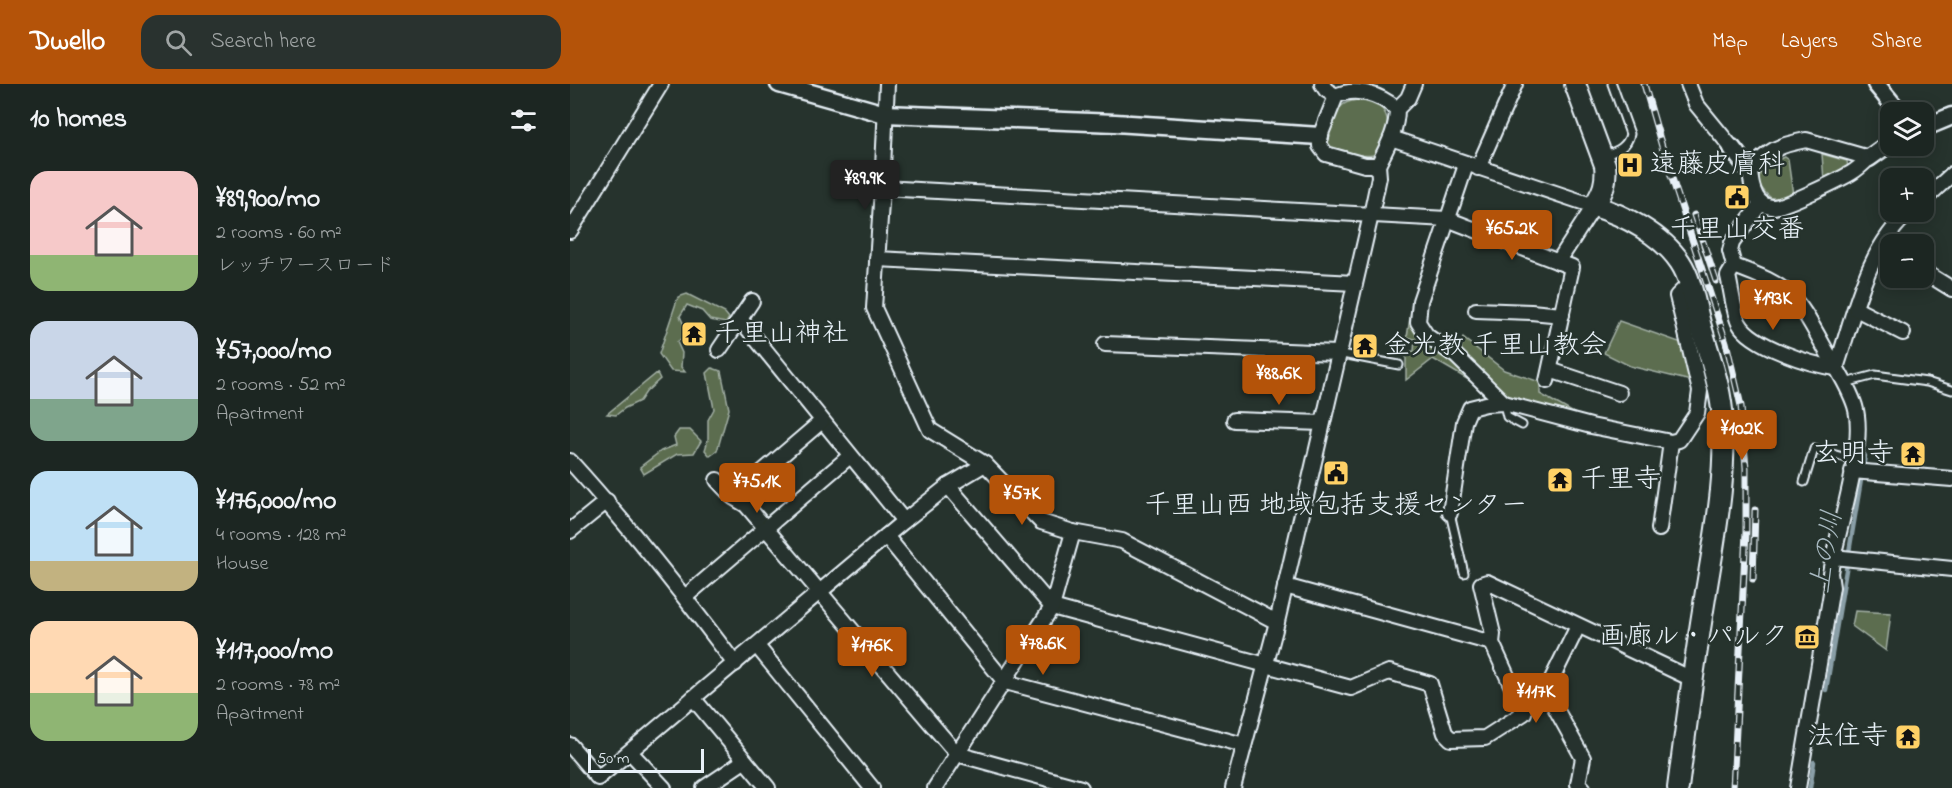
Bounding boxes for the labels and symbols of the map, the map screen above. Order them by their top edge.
place label: 遠藤皮膚科 [1650,146,1785,185]
hospital icon: 遠藤皮膚科 [1615,150,1645,180]
pin: ¥89.9K [816,160,914,211]
public building icon: 千里山交番 [1722,182,1752,212]
pin: ¥65.2K [1463,210,1561,261]
place label: 千里山交番 [1670,211,1805,250]
pin: ¥193K [1731,280,1815,331]
place label: 千里山神社 [714,315,849,354]
temple icon: 千里山神社 [679,319,709,349]
place label: 金光教 千里山教会 [1384,327,1607,366]
temple icon: 金光教 千里山教会 [1350,331,1380,361]
pin: ¥88.6K [1230,355,1328,406]
pin: ¥102K [1700,410,1784,461]
place label: 玄明寺 [1813,435,1894,474]
temple icon: 玄明寺 [1898,439,1928,469]
public building icon: 千里山西 地域包括支援センター [1321,458,1351,488]
place label: 千里寺 [1580,461,1661,500]
pin: ¥75.1K [708,463,806,514]
temple icon: 千里寺 [1545,465,1575,495]
pin: ¥57K [986,475,1058,526]
place label: 千里山西 地域包括支援センター [1144,487,1528,526]
water label: 上の川 [1801,507,1855,597]
place label: 画廊ル・パルク [1599,618,1788,657]
museum icon: 画廊ル・パルク [1792,622,1822,652]
pin: ¥78.6K [994,625,1092,676]
pin: ¥176K [830,627,914,678]
pin: ¥117K [1494,673,1578,724]
place label: 法住寺 [1807,718,1888,757]
temple icon: 法住寺 [1893,722,1923,752]
scale bar [588,746,704,774]

